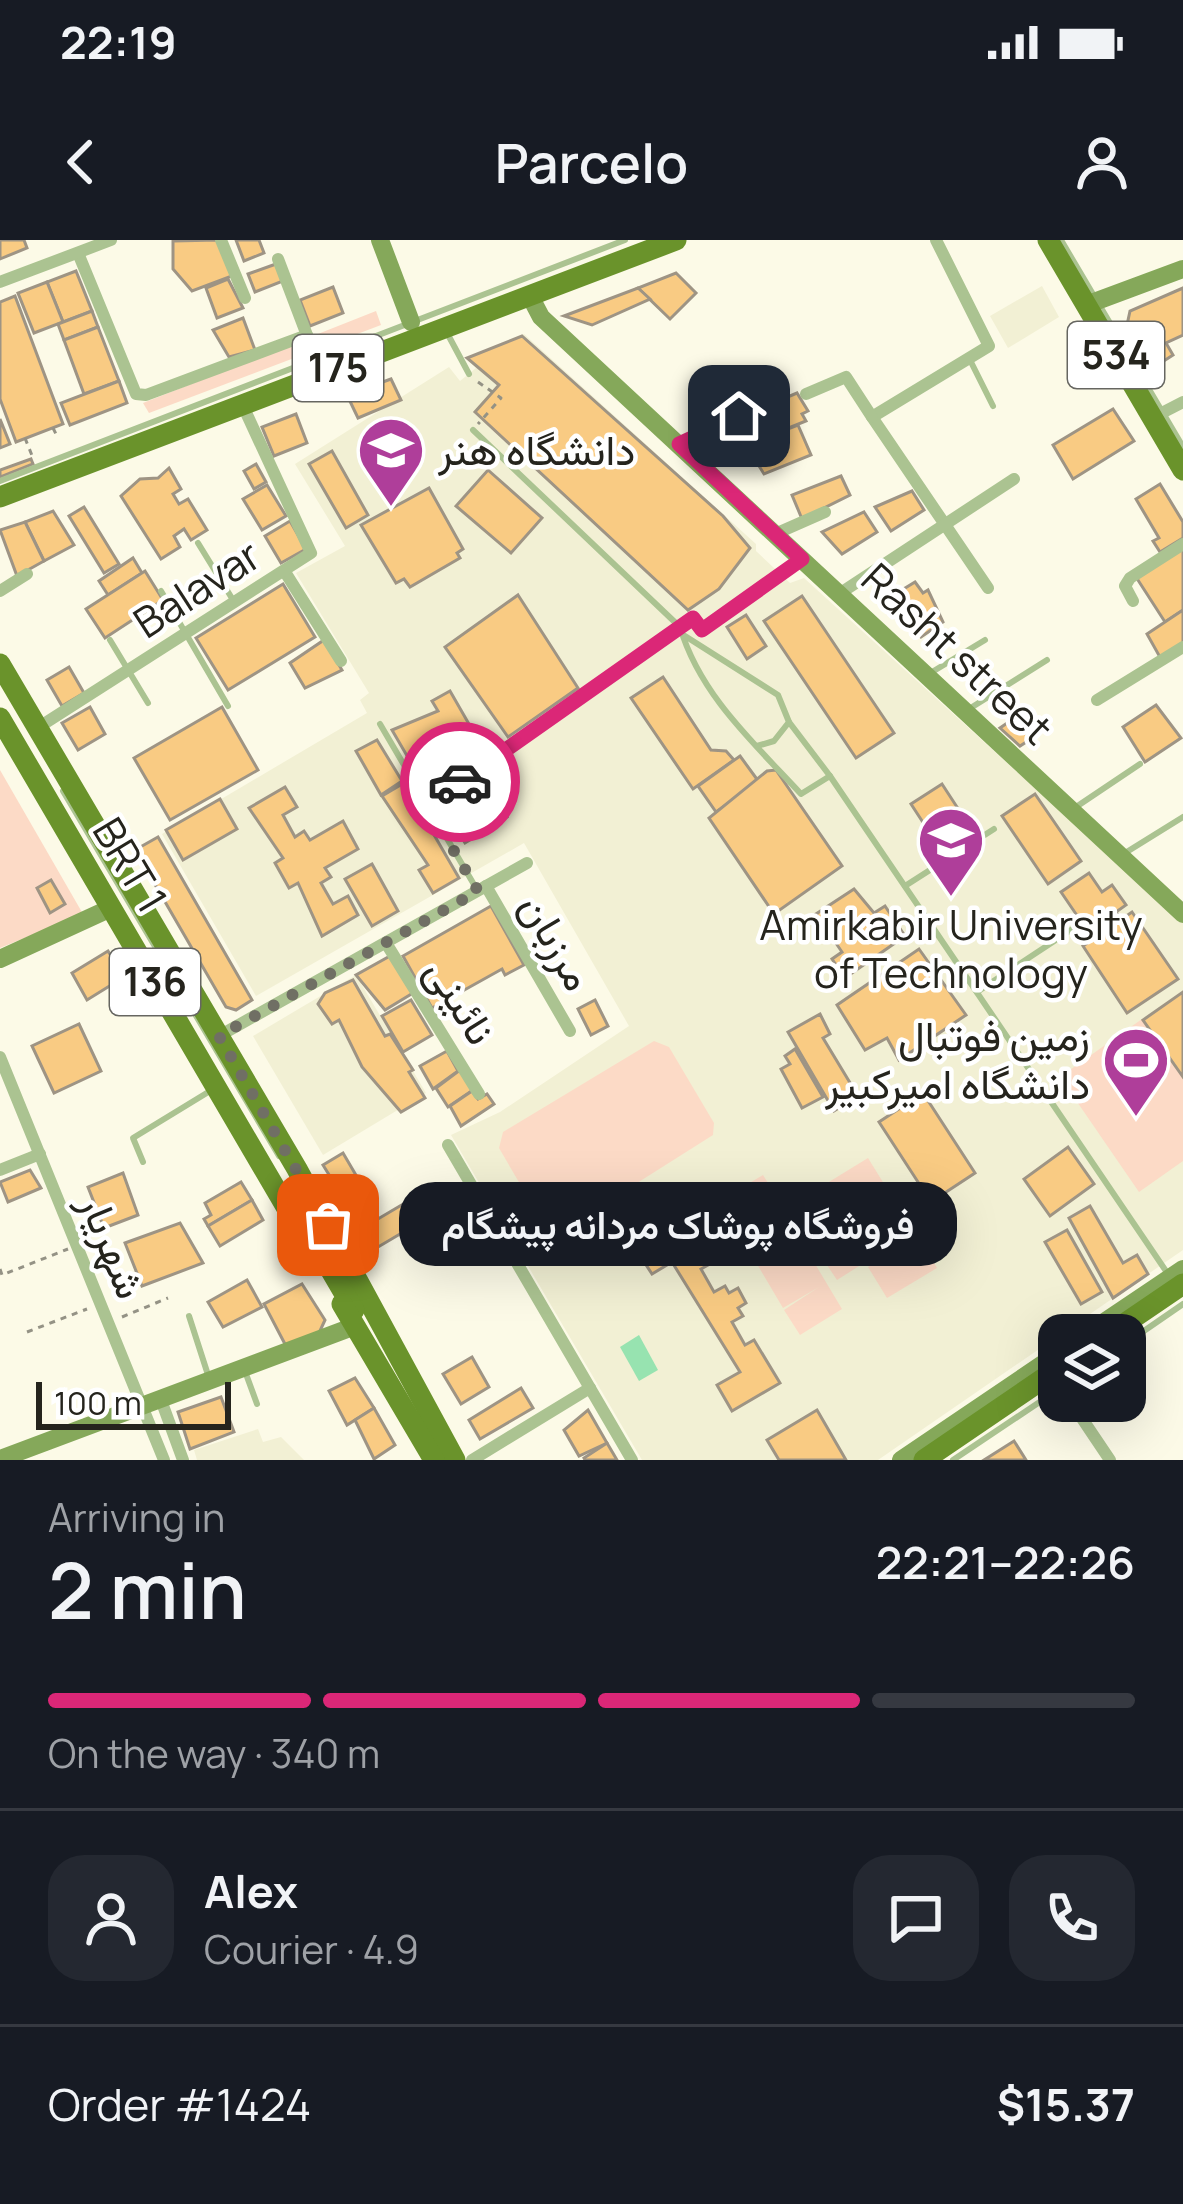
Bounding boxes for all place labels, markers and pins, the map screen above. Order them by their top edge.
pin [688,365,790,467]
school or university icon: دانشگاه هنر [356,415,426,509]
place label: دانشگاه هنر [437,420,635,478]
school or university icon: Amirkabir University of Technology [916,805,986,899]
place label: Amirkabir University of Technology [759,895,1143,1001]
place label: زمین فوتبال دانشگاه امیرکبیر [824,1006,1090,1112]
sports icon: زمین فوتبال دانشگاه امیرکبیر [1101,1025,1171,1119]
pin [277,1174,379,1276]
callout: فروشگاه پوشاک مردانه پیشگام [400,1183,958,1267]

